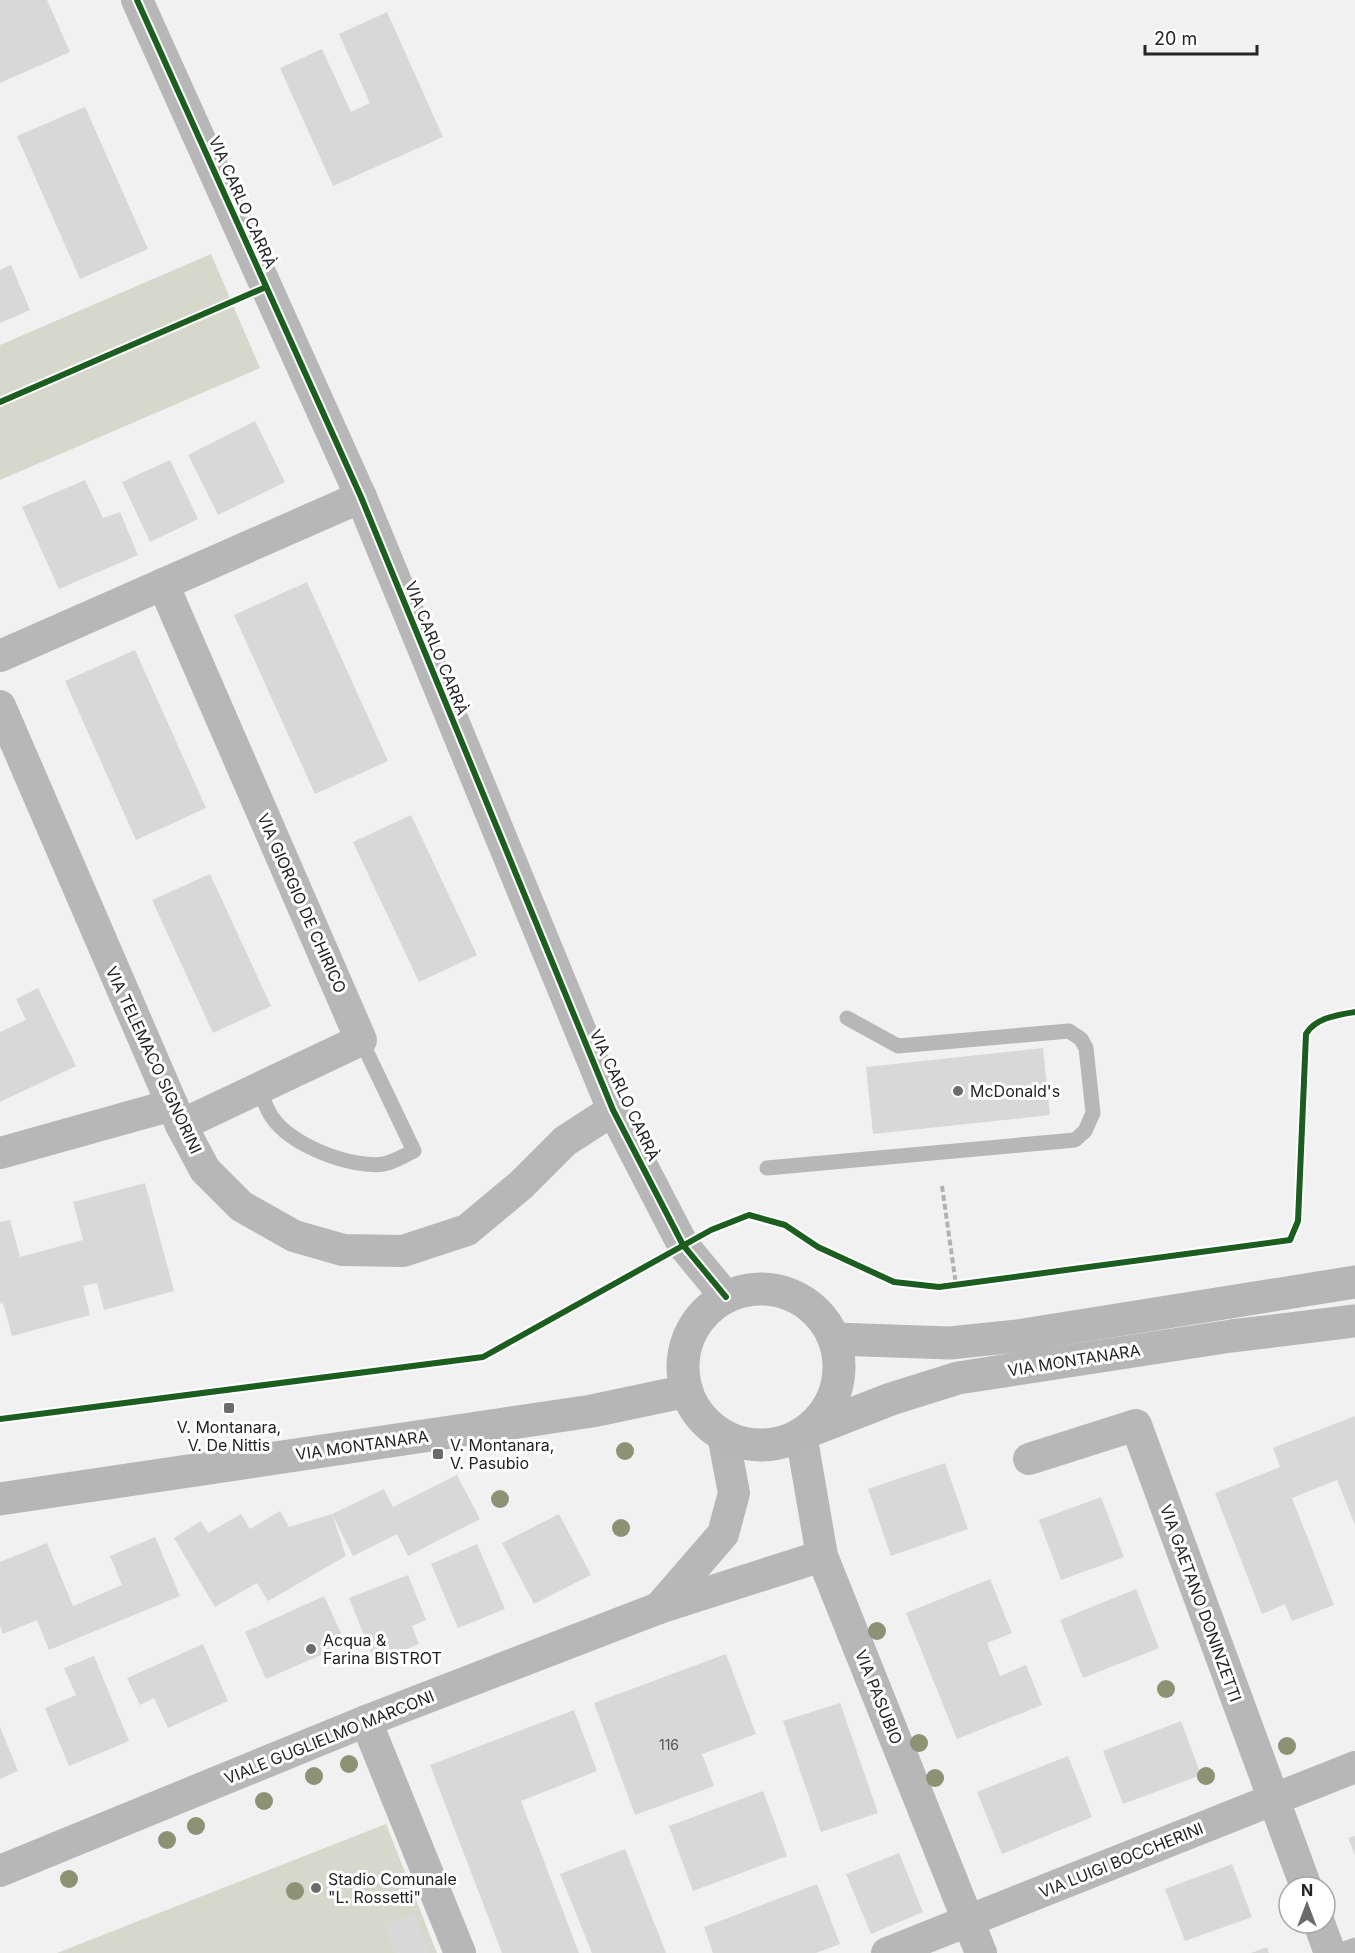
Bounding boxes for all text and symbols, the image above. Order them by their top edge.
scale bar [1145,18,1258,56]
text: 20 m [1154,28,1197,49]
street label: VIA CARLO CARRÀ [205,133,281,271]
street label: VIA CARLO CARRÀ [401,578,473,718]
street label: VIA GIORGIO DE CHIRICO [253,810,351,996]
street label: VIA TELEMACO SIGNORINI [102,963,206,1157]
street label: VIA CARLO CARRÀ [586,1026,664,1164]
place label: McDonald's [970,1081,1060,1101]
marker: McDonald's [951,1084,965,1098]
street label: VIA MONTANARA [1006,1340,1142,1380]
marker: V. Montanara, V. De Nittis [222,1401,236,1415]
place label: V. Montanara, V. De Nittis [177,1417,281,1455]
street label: VIA MONTANARA [294,1426,430,1464]
place label: V. Montanara, V. Pasubio [450,1435,554,1473]
marker: V. Montanara, V. Pasubio [431,1447,445,1461]
street label: VIA GAETANO DONINZETTI [1156,1502,1246,1704]
place label: Acqua & Farina BISTROT [323,1630,442,1668]
marker: Acqua & Farina BISTROT [304,1642,318,1656]
street label: VIA PASUBIO [851,1647,907,1747]
street label: VIALE GUGLIELMO MARCONI [221,1686,437,1788]
house number: 116 [659,1736,679,1753]
street label: VIA LUIGI BOCCHERINI [1036,1818,1206,1902]
place label: Stadio Comunale "L. Rossetti" [328,1869,457,1907]
north arrow [1277,1875,1337,1935]
text: N [1301,1880,1313,1900]
marker: Stadio Comunale "L. Rossetti" [309,1881,323,1895]

